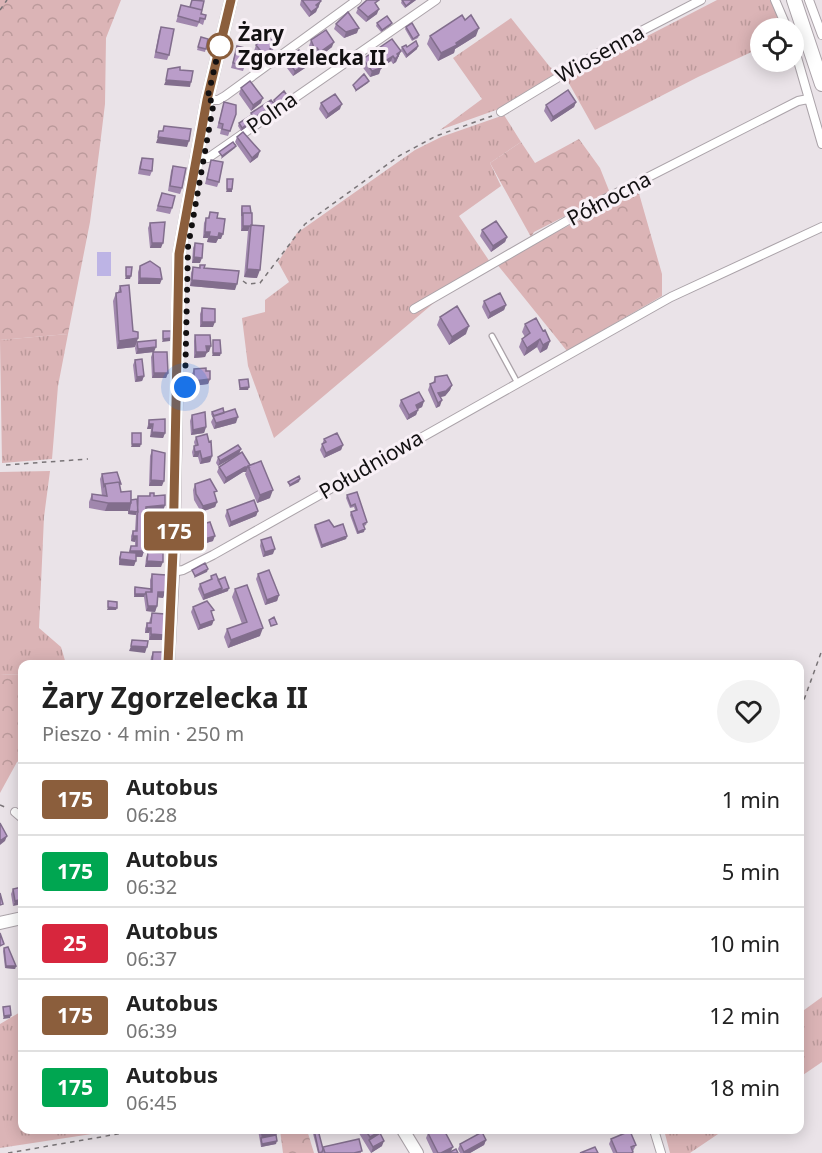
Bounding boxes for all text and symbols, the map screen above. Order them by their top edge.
street label: Wiosenna [550,17,649,89]
map controls [750,18,804,72]
button: locate [750,18,804,72]
place label: Żary Zgorzelecka II [238,19,386,71]
marker: Żary Zgorzelecka II [207,33,233,59]
street label: Polna [241,85,302,140]
street label: Północna [562,164,655,232]
your location [170,372,200,402]
street label: Południowa [313,423,428,505]
line badge: 175 [140,512,208,550]
text: 175 [156,517,192,545]
text: Żary Zgorzelecka II [42,678,308,716]
button: heart [717,680,780,743]
text: Pieszo · 4 min · 250 m [42,720,244,747]
text: Autobus [126,771,218,801]
text: 1 min [722,784,780,814]
text: 175 [57,785,93,813]
text: 06:28 [126,801,177,828]
text: Autobus [126,843,218,873]
text: 5 min [722,856,780,886]
text: 175 [57,857,93,885]
text: 06:32 [126,873,177,900]
text: Autobus [126,915,218,945]
text: 10 min [709,928,780,958]
text: 25 [63,929,87,957]
text: 06:37 [126,945,177,972]
text: Autobus [126,987,218,1017]
text: 12 min [709,1000,780,1030]
text: 175 [57,1001,93,1029]
text: 06:39 [126,1017,177,1044]
text: Autobus [126,1059,218,1089]
text: 18 min [709,1072,780,1102]
text: 175 [57,1073,93,1101]
text: 06:45 [126,1089,177,1116]

